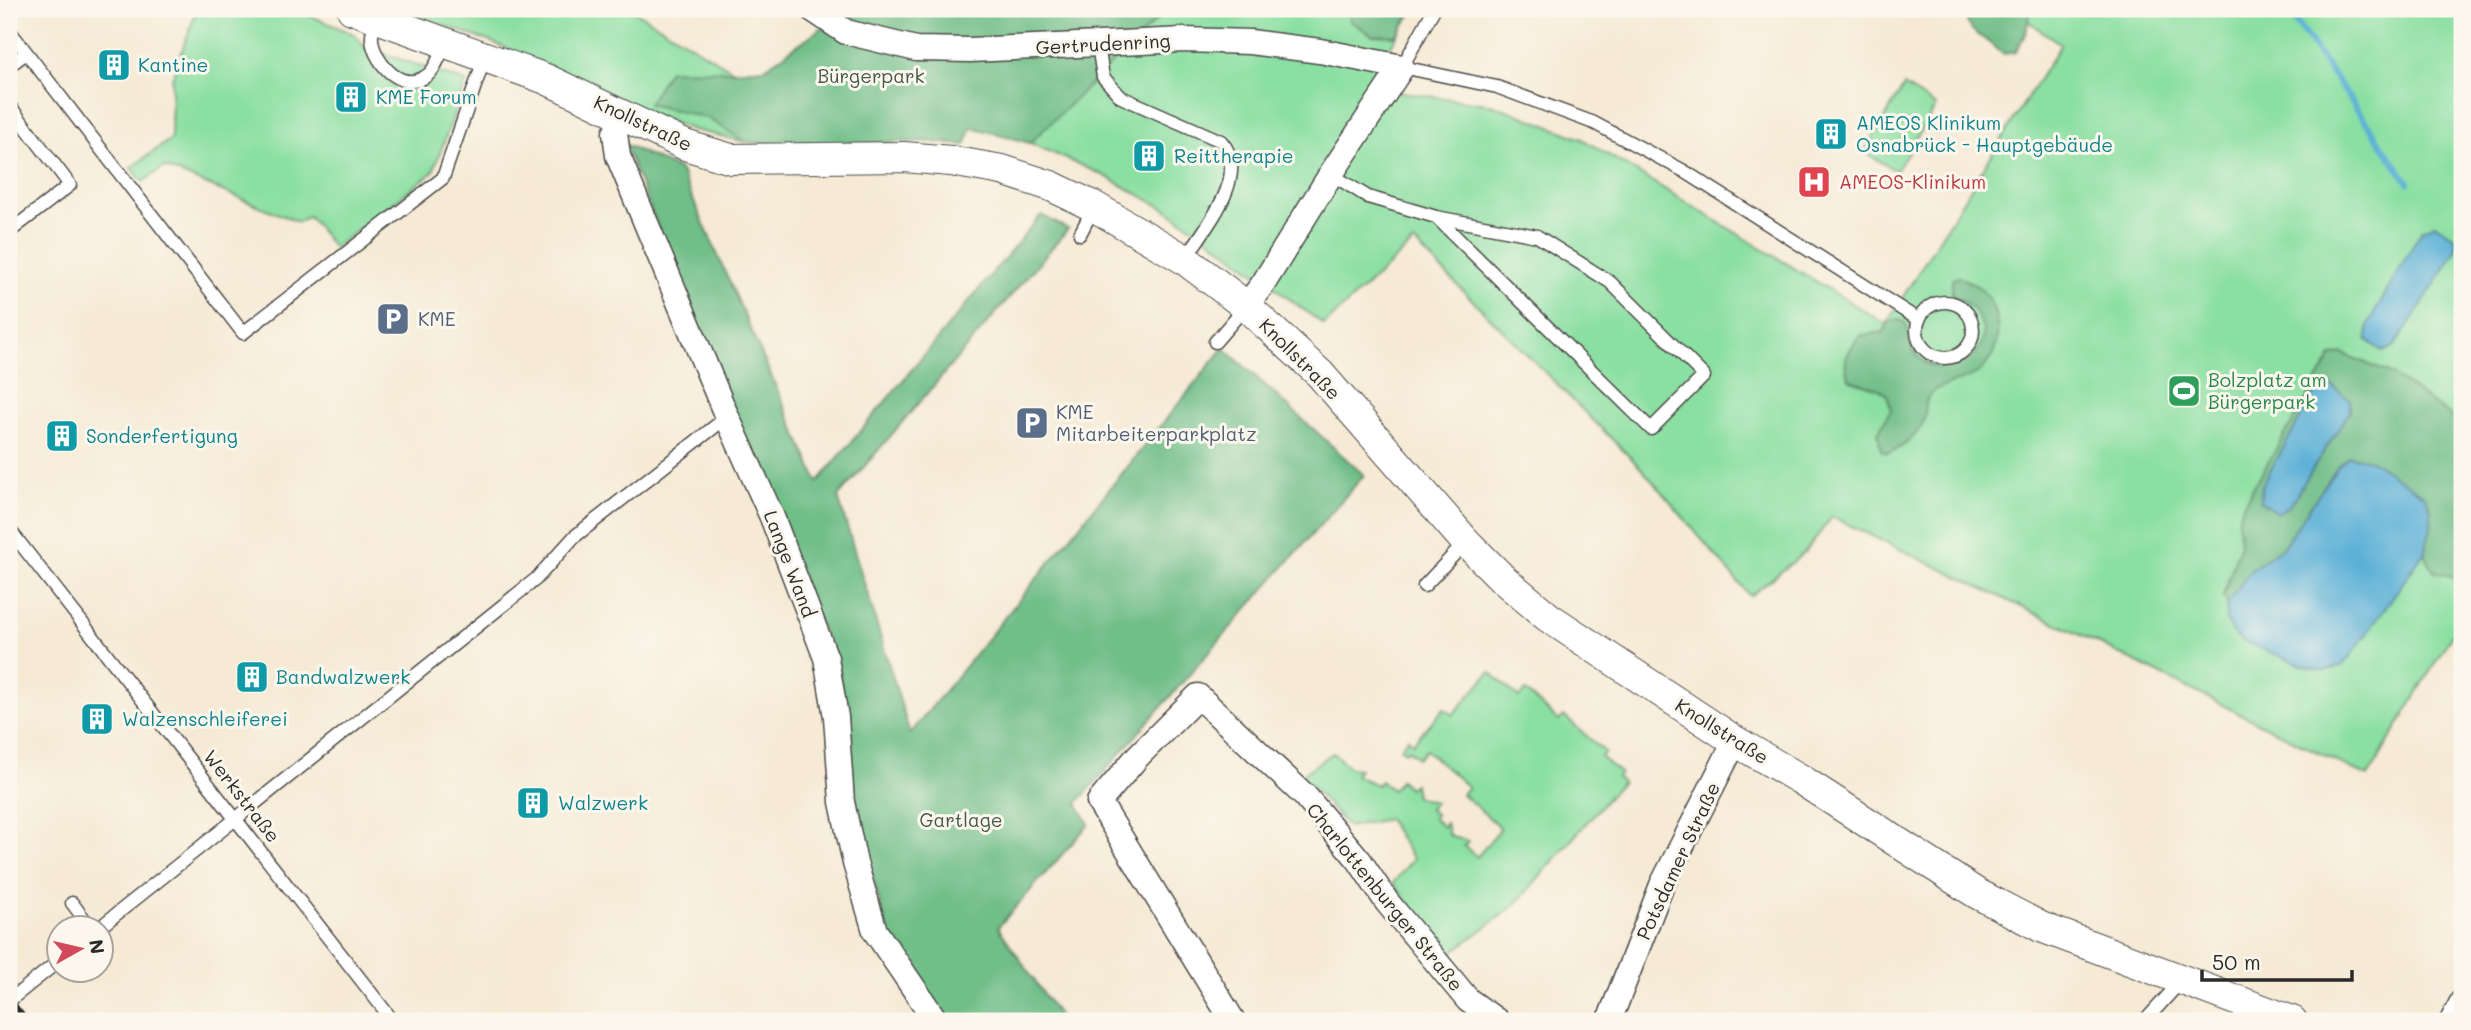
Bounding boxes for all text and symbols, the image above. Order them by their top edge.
street label: Gertrudenring [1035,27,1171,60]
building icon: Kantine [95,46,133,84]
place label: Kantine [138,52,208,77]
park label: Bürgerpark [817,63,925,88]
building icon: KME Forum [332,78,370,116]
place label: KME Forum [376,84,477,109]
street label: Knollstraße [590,89,696,156]
place label: AMEOS Klinikum Osnabrück - Hauptgebäude [1856,110,2113,157]
building icon: AMEOS Klinikum Osnabrück - Hauptgebäude [1812,115,1850,153]
building icon: Reittherapie [1130,137,1168,175]
place label: Reittherapie [1174,143,1294,168]
hospital icon: AMEOS-Klinikum [1795,163,1833,201]
place label: AMEOS-Klinikum [1839,169,1986,194]
parking icon: KME [374,300,412,338]
place label: KME [418,306,456,331]
street label: Knollstraße [1254,312,1347,405]
place label: Bolzplatz am Bürgerpark [2208,367,2327,414]
sports icon: Bolzplatz am Bürgerpark [2165,372,2203,410]
place label: KME Mitarbeiterparkplatz [1056,399,1256,446]
parking icon: KME Mitarbeiterparkplatz [1013,404,1051,442]
building icon: Sonderfertigung [43,417,81,455]
place label: Sonderfertigung [86,423,238,448]
street label: Lange Wand [759,507,822,621]
building icon: Bandwalzwerk [233,658,271,696]
place label: Bandwalzwerk [276,664,410,689]
street label: Knollstraße [1671,692,1774,769]
building icon: Walzenschleiferei [78,700,116,738]
place label: Walzenschleiferei [122,706,288,731]
street label: Werkstraße [198,744,286,847]
street label: Potsdamer Straße [1630,778,1725,944]
building icon: Walzwerk [514,784,552,822]
place label: Walzwerk [558,790,648,815]
street label: Charlottenburger Straße [1302,797,1469,996]
park label: Gartlage [919,807,1003,832]
north arrow [46,914,116,984]
text: N [84,938,111,955]
scale bar [2202,939,2352,983]
text: 50 m [2212,948,2261,975]

